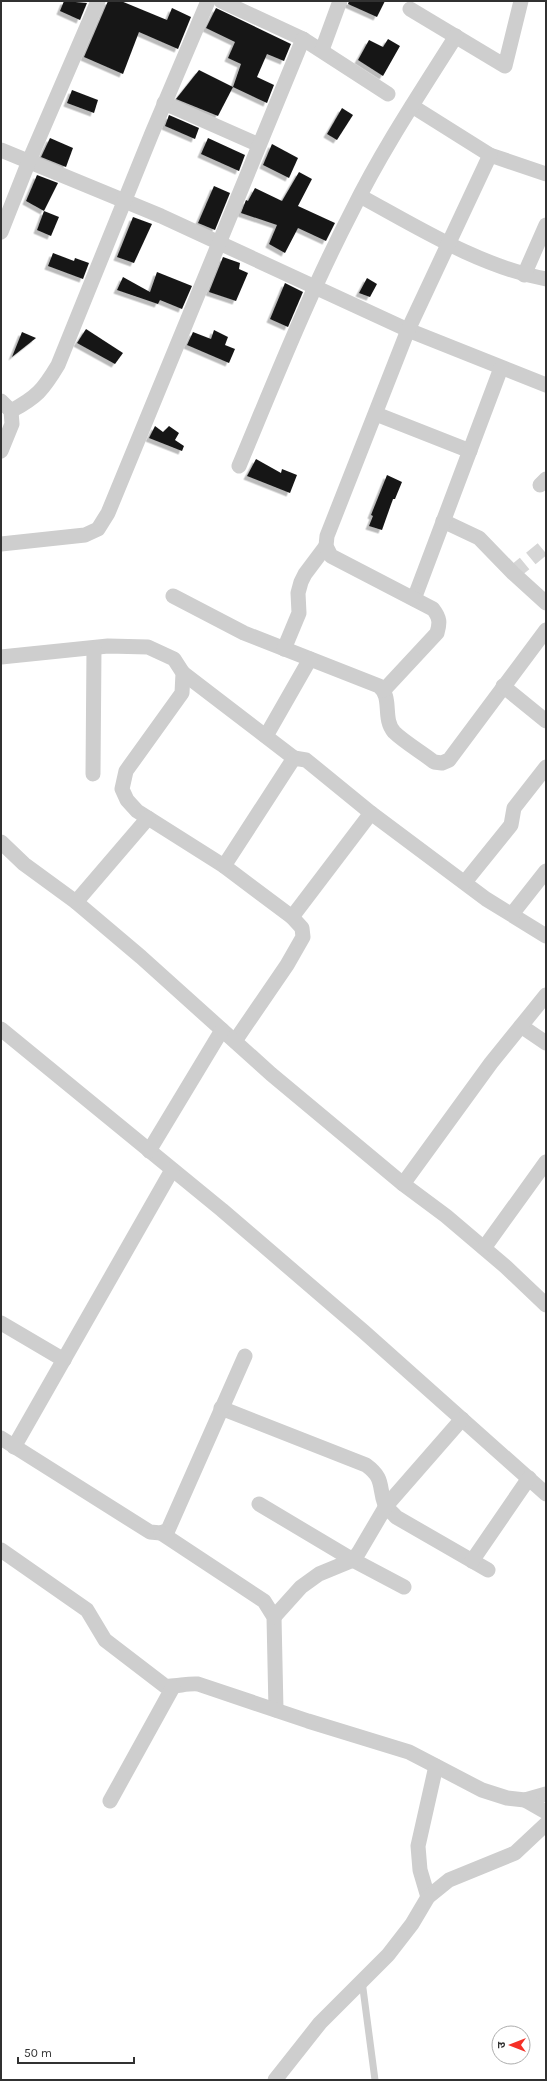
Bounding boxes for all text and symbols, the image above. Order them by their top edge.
north arrow [491,2025,531,2065]
scale bar [18,2039,134,2065]
text: उ [495,2041,508,2048]
text: 50 m [24,2046,52,2060]

